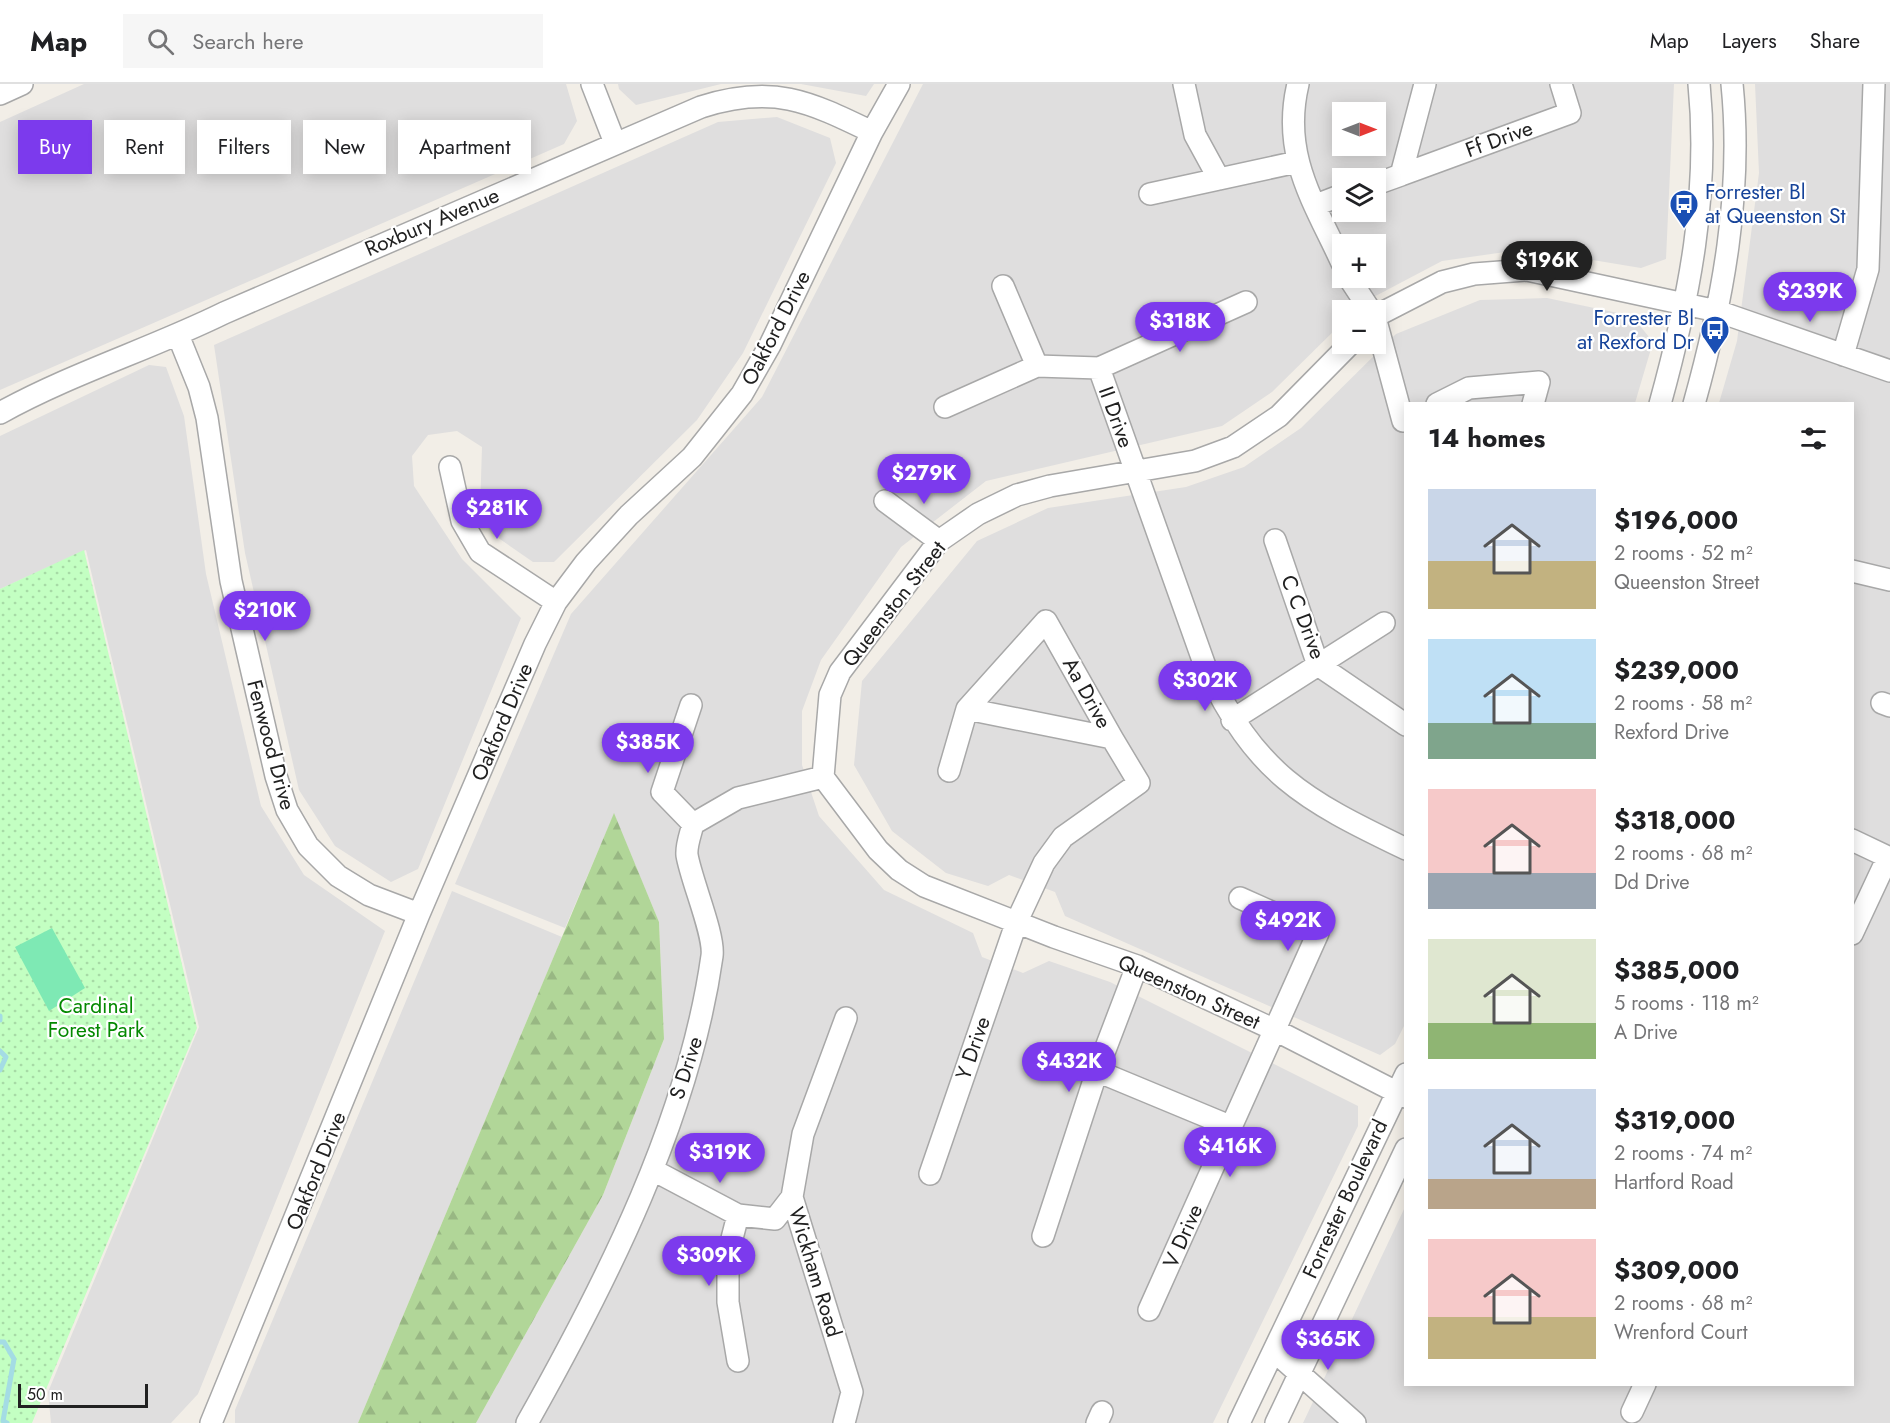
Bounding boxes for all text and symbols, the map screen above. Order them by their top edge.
search box [123,14,543,68]
text: Map [30,21,87,62]
icon: search [144,25,177,58]
text: Search here [192,25,304,57]
text: Map [1650,26,1689,56]
text: Layers [1722,26,1777,56]
text: Share [1810,26,1860,56]
north arrow [1332,102,1386,156]
map controls [1332,102,1386,354]
street label: Ff Drive [1461,113,1537,165]
chip: Buy [18,120,92,174]
chip: Rent [104,120,185,174]
chip: Filters [197,120,291,174]
chip: New [303,120,386,174]
chip: Apartment [398,120,531,174]
button: layers [1332,168,1386,222]
place label: Forrester Bl at Queenston St [1705,177,1846,231]
street label: Roxbury Avenue [360,180,504,264]
bus stop icon: Forrester Bl at Queenston St [1668,188,1700,230]
button: + [1332,234,1386,288]
pin: $196K [1505,241,1589,292]
text: $196K [1515,246,1579,275]
street label: Oakford Drive [734,265,818,391]
pin: $239K [1768,272,1852,323]
text: $239K [1777,277,1843,306]
button: − [1332,300,1386,354]
pin: $318K [1138,302,1222,353]
place label: Forrester Bl at Rexford Dr [1577,303,1695,357]
text: $318K [1149,307,1211,336]
bus stop icon: Forrester Bl at Rexford Dr [1699,314,1731,356]
street label: II Drive [1091,382,1141,452]
text: 14 homes [1428,419,1545,457]
icon: filters [1797,422,1830,455]
pin: $279K [882,454,966,505]
text: $279K [892,459,956,488]
pin: $281K [455,489,539,540]
text: $281K [466,494,528,523]
text: $196,000 [1614,501,1738,539]
icon: home [1476,513,1548,585]
street label: Queenston Street [835,535,953,673]
text: 2 rooms · 52 m² [1614,539,1753,568]
text: Queenston Street [1614,568,1759,597]
street label: C C Drive [1273,571,1333,664]
pin: $210K [223,591,307,642]
text: $210K [234,596,296,625]
text: $239,000 [1614,651,1739,689]
street label: Aa Drive [1055,652,1119,734]
street label: Oakford Drive [464,658,540,786]
pin: $302K [1163,661,1247,712]
icon: home [1476,663,1548,735]
text: $302K [1172,666,1238,695]
street label: Fenwood Drive [239,677,303,814]
text: 2 rooms · 58 m² [1614,689,1752,718]
text: Rexford Drive [1614,718,1729,747]
pin: $385K [606,723,690,774]
text: $385K [616,728,680,757]
text: $318,000 [1614,801,1736,839]
icon: home [1476,813,1548,885]
text: 2 rooms · 68 m² [1614,839,1752,868]
text: Dd Drive [1614,868,1689,897]
pin: $492K [1246,901,1330,952]
text: $492K [1255,906,1321,935]
street label: Queenston Street [1113,947,1265,1037]
text: $385,000 [1614,951,1739,989]
icon: home [1476,963,1548,1035]
text: 5 rooms · 118 m² [1614,989,1759,1018]
park label: Cardinal Forest Park [48,991,145,1045]
street label: Y Drive [948,1012,998,1084]
text: A Drive [1614,1018,1678,1047]
street label: S Drive [662,1033,710,1103]
pin: $432K [1027,1042,1111,1093]
text: $432K [1036,1047,1102,1076]
text: $319,000 [1614,1101,1735,1139]
street label: Oakford Drive [279,1107,353,1235]
icon: home [1476,1113,1548,1185]
street label: Forrester Boulevard [1295,1115,1395,1283]
pin: $416K [1188,1127,1272,1178]
text: $416K [1198,1132,1262,1161]
pin: $319K [678,1133,762,1184]
text: $319K [689,1138,751,1167]
text: 2 rooms · 74 m² [1614,1139,1752,1168]
text: Hartford Road [1614,1168,1734,1197]
street label: V Drive [1156,1199,1210,1273]
street label: Wickham Road [781,1203,849,1341]
pin: $309K [667,1236,751,1287]
text: $309K [676,1241,742,1270]
text: $309,000 [1614,1251,1739,1289]
icon: home [1476,1263,1548,1335]
text: 2 rooms · 68 m² [1614,1289,1752,1318]
text: Wrenford Court [1614,1318,1747,1347]
pin: $365K [1286,1320,1370,1371]
text: $365K [1295,1325,1361,1354]
scale bar [18,1381,148,1408]
text: 50 m [27,1383,63,1406]

